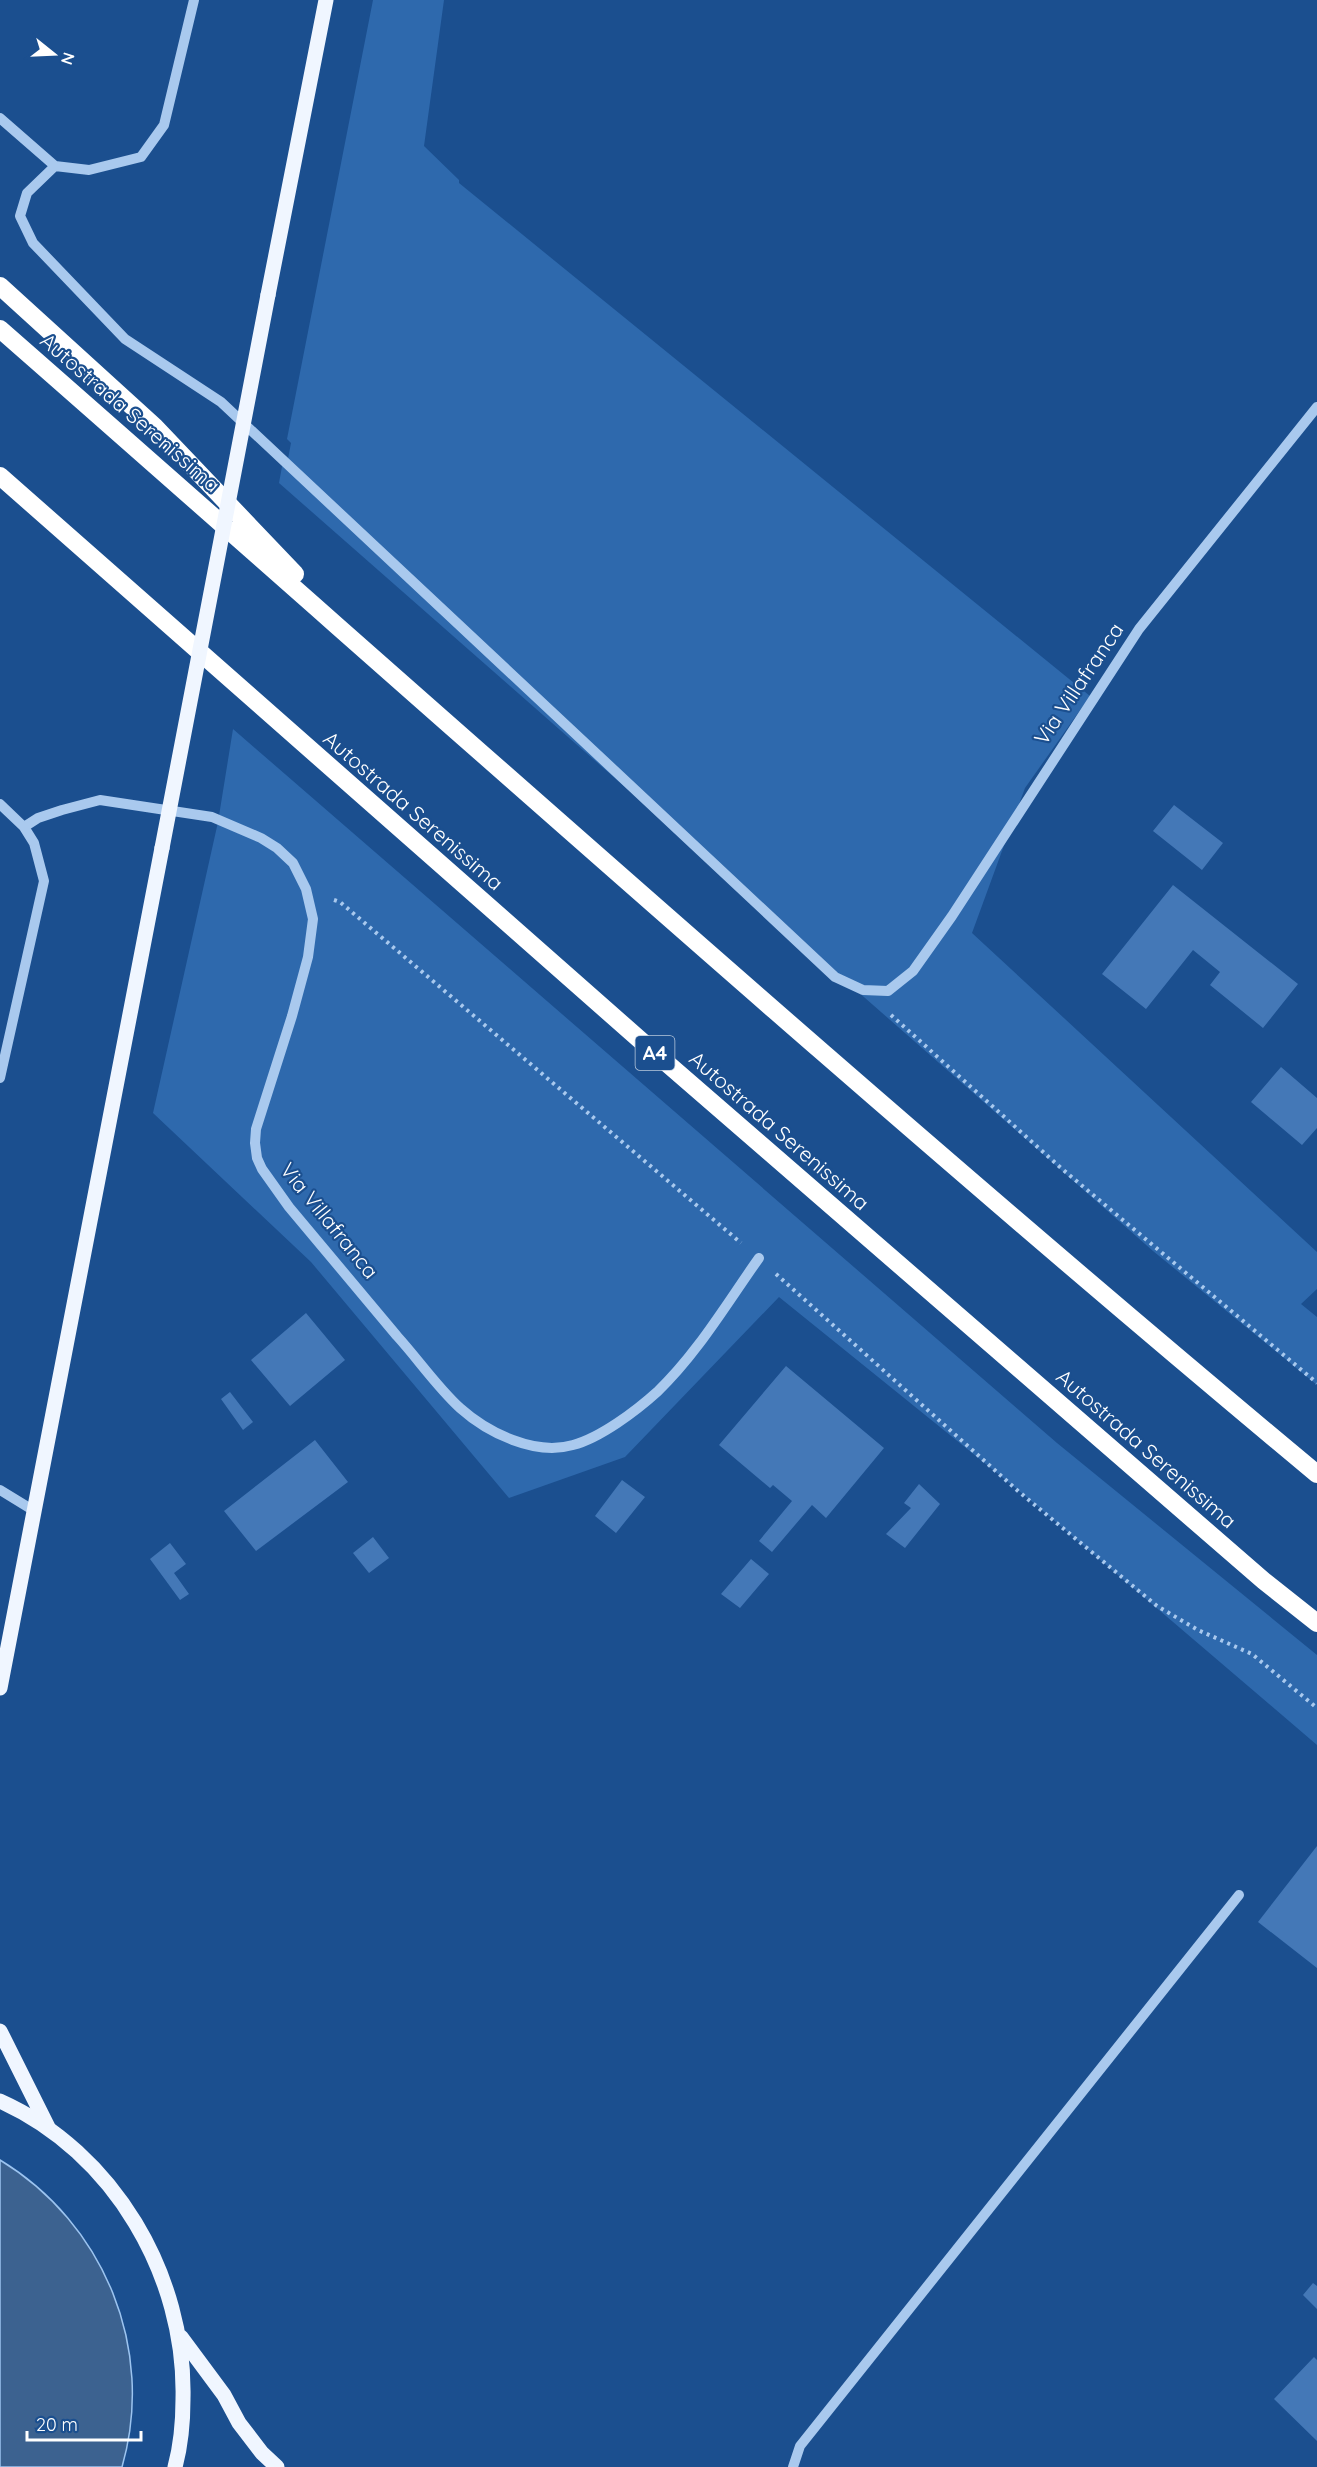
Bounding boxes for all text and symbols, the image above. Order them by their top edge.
north arrow [24,24,84,84]
text: N [57,50,80,67]
street label: Autostrada Serenissima [35,327,226,497]
street label: Via Villafranca [1028,617,1129,749]
street label: Autostrada Serenissima [318,725,509,895]
road number: A4 [636,1036,674,1070]
street label: Autostrada Serenissima [684,1045,875,1215]
street label: Via Villafranca [275,1157,384,1284]
street label: Autostrada Serenissima [1051,1363,1242,1533]
scale bar [27,2404,141,2442]
text: 20 m [36,2413,78,2436]

